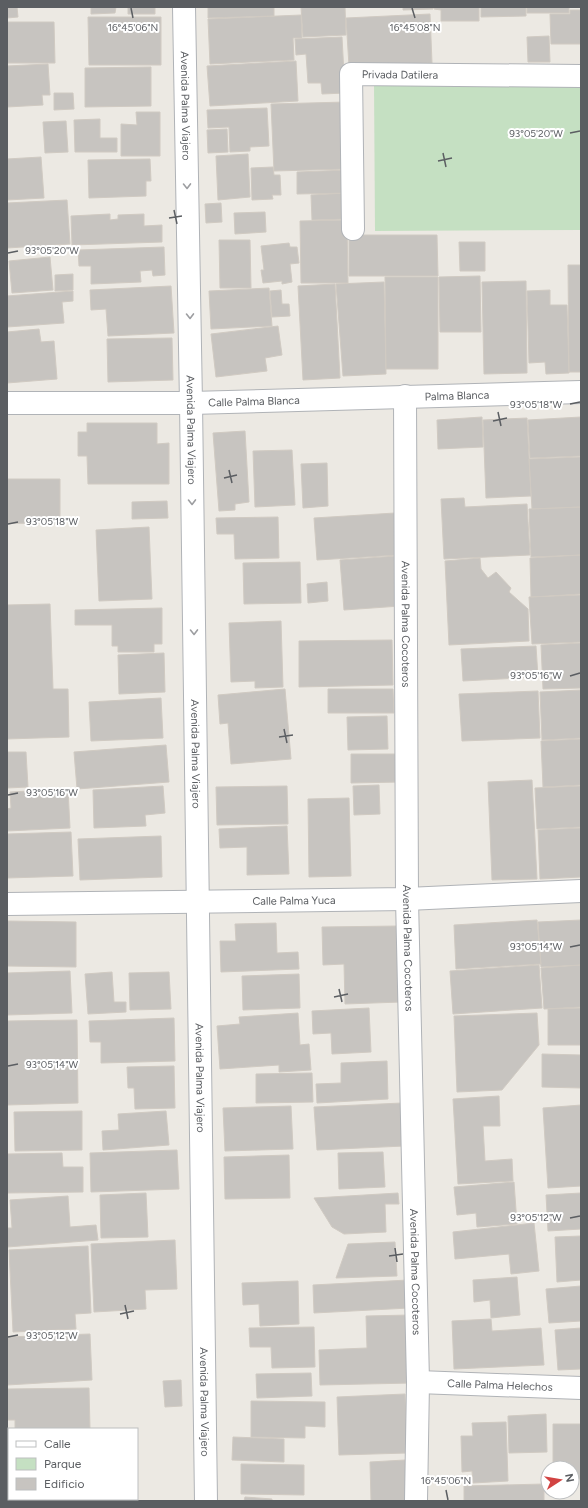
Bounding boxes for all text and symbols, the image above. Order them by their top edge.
text: 16°45'06"N [108,21,158,34]
text: 16°45'08"N [390,21,440,34]
street label: Avenida Palma Viajero [178,51,193,161]
street label: Privada Datilera [362,68,438,81]
text: 93°05'20"W [509,127,563,140]
one-way arrow [183,183,191,189]
text: 93°05'20"W [25,244,79,257]
one-way arrow [185,313,194,319]
street label: Avenida Palma Viajero [184,375,199,485]
street label: Palma Blanca [424,388,489,403]
street label: Calle Palma Blanca [208,393,300,409]
text: 93°05'18"W [510,398,562,411]
one-way arrow [188,499,196,505]
text: 93°05'18"W [26,515,78,528]
street label: Avenida Palma Cocoteros [399,561,413,687]
one-way arrow [190,629,198,635]
text: 93°05'16"W [510,669,562,682]
street label: Avenida Palma Viajero [189,699,203,809]
text: 93°05'16"W [26,786,78,799]
street label: Avenida Palma Cocoteros [400,885,416,1011]
street label: Calle Palma Yuca [252,893,336,907]
text: 93°05'14"W [510,940,562,953]
street label: Avenida Palma Viajero [193,1023,207,1133]
text: 93°05'14"W [26,1058,78,1071]
street label: Avenida Palma Cocoteros [408,1208,423,1335]
text: 93°05'12"W [510,1211,562,1224]
text: 93°05'12"W [26,1329,78,1342]
street label: Avenida Palma Viajero [197,1347,212,1457]
street label: Calle Palma Helechos [447,1377,553,1393]
legend [8,1428,138,1500]
text: Calle [44,1437,71,1451]
text: Parque [44,1457,82,1471]
north arrow [540,1460,580,1500]
text: N [562,1473,577,1484]
text: 16°45'06"N [421,1474,471,1487]
text: Edificio [44,1477,84,1491]

